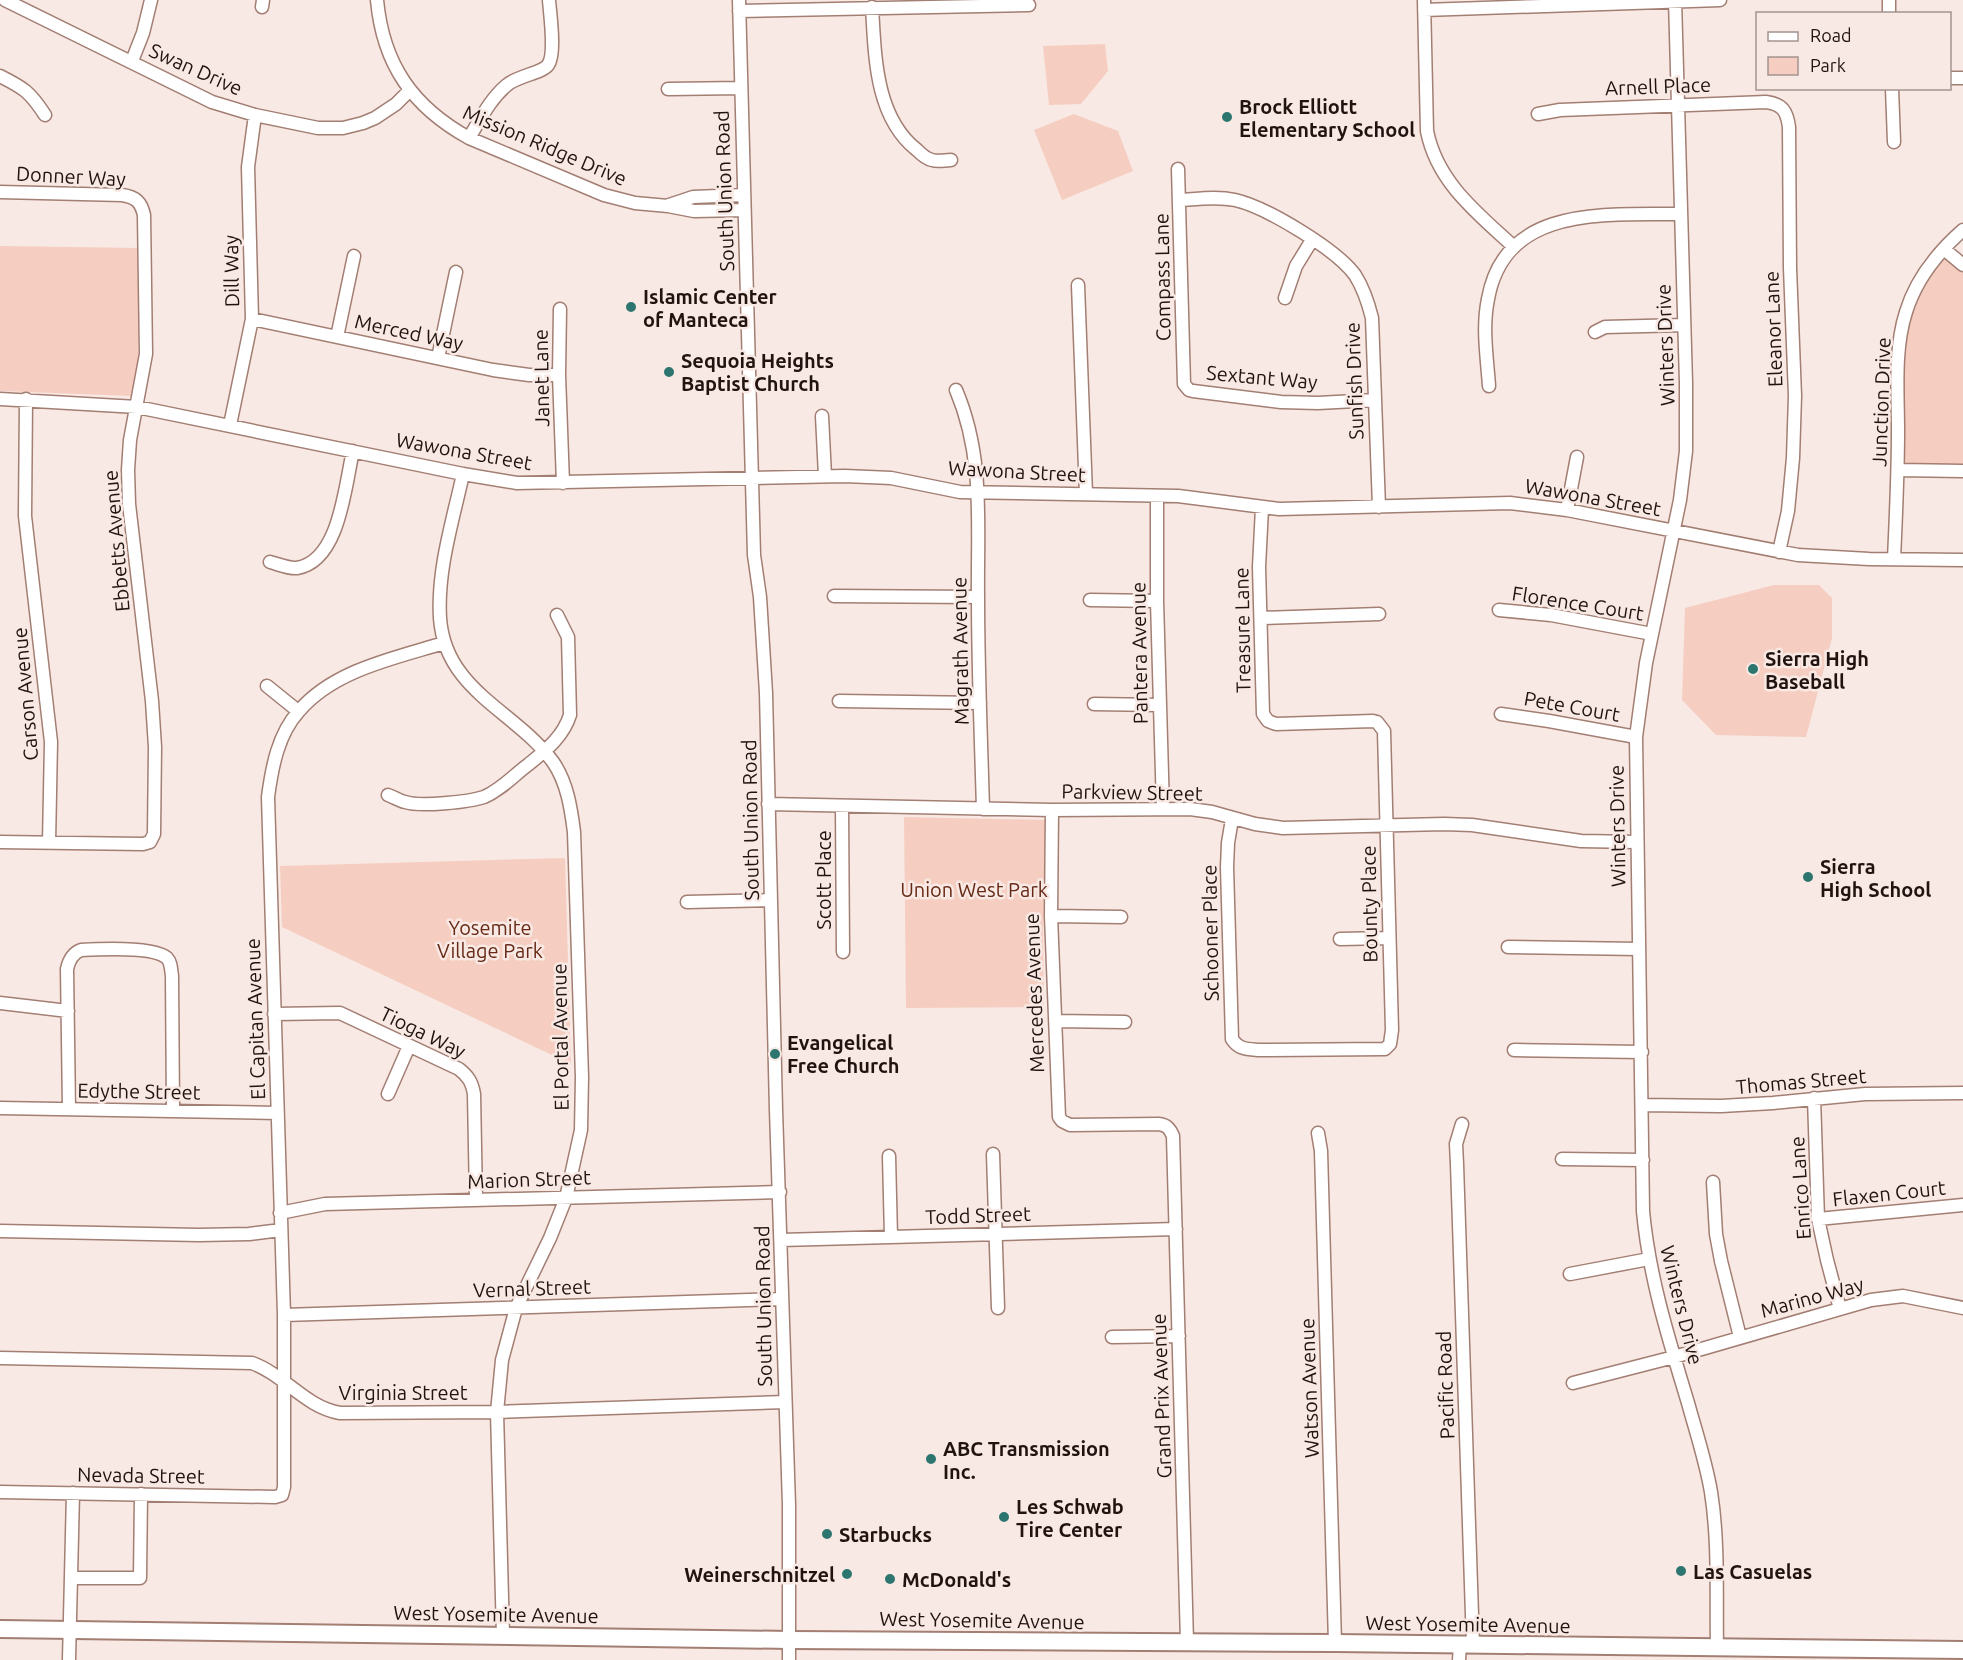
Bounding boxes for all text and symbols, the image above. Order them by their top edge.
legend [1756,12,1951,90]
text: Road [1810,25,1852,45]
street label: Swan Drive [146,38,246,100]
text: Park [1810,55,1846,75]
street label: Arnell Place [1605,73,1711,99]
place label: Brock Elliott Elementary School [1239,95,1415,141]
street label: Mission Ridge Drive [460,100,630,190]
street label: South Union Road [710,110,738,272]
marker: Brock Elliott Elementary School [1220,110,1234,124]
street label: Donner Way [16,162,127,190]
street label: Compass Lane [1149,213,1175,341]
street label: Dill Way [219,234,243,307]
street label: Eleanor Lane [1759,271,1787,387]
street label: Winters Drive [1651,284,1679,406]
place label: Islamic Center of Manteca [643,285,778,331]
marker: Islamic Center of Manteca [624,300,638,314]
street label: Merced Way [353,309,466,355]
street label: Sunfish Drive [1340,322,1368,440]
street label: Janet Lane [529,329,553,427]
street label: Junction Drive [1867,337,1895,467]
place label: Sequoia Heights Baptist Church [681,349,834,395]
street label: Sextant Way [1205,361,1319,393]
marker: Sequoia Heights Baptist Church [662,365,676,379]
street label: Wawona Street [394,428,534,474]
street label: Wawona Street [948,456,1086,486]
street label: Ebbetts Avenue [98,469,134,613]
street label: Wawona Street [1523,474,1663,520]
street label: Treasure Lane [1229,567,1255,693]
street label: Magrath Avenue [947,577,973,725]
street label: Florence Court [1510,581,1646,625]
street label: Pantera Avenue [1126,582,1152,724]
street label: Carson Avenue [8,626,42,762]
place label: Sierra High Baseball [1765,647,1869,693]
marker: Sierra High Baseball [1746,662,1760,676]
street label: Pete Court [1522,686,1622,726]
street label: South Union Road [737,739,763,901]
street label: Winters Drive [1604,765,1630,887]
street label: Parkview Street [1061,779,1203,805]
street label: Scott Place [812,830,835,930]
street label: Bounty Place [1356,845,1382,963]
place label: Sierra High School [1820,855,1931,901]
street label: Schooner Place [1197,864,1223,1002]
marker: Sierra High School [1801,870,1815,884]
park label: Union West Park [900,878,1048,901]
street label: Mercedes Avenue [1020,913,1048,1073]
park label: Yosemite Village Park [437,916,543,962]
street label: El Capitan Avenue [241,938,269,1100]
street label: El Portal Avenue [547,963,573,1111]
street label: Tioga Way [376,1001,470,1063]
place label: Evangelical Free Church [787,1031,899,1077]
marker: Evangelical Free Church [768,1047,782,1061]
street label: Thomas Street [1735,1064,1867,1098]
street label: Edythe Street [77,1078,201,1104]
street label: Enrico Lane [1785,1136,1815,1240]
street label: Marion Street [467,1165,591,1193]
street label: Flaxen Court [1831,1176,1947,1210]
street label: Todd Street [925,1202,1031,1228]
street label: South Union Road [750,1225,776,1387]
street label: Winters Drive [1656,1243,1708,1367]
street label: Marino Way [1758,1272,1866,1322]
street label: Vernal Street [473,1274,591,1302]
street label: Grand Prix Avenue [1147,1313,1175,1479]
street label: Watson Avenue [1295,1318,1323,1458]
street label: Pacific Road [1432,1330,1458,1440]
street label: Virginia Street [338,1381,468,1404]
place label: ABC Transmission Inc. [943,1437,1110,1483]
marker: ABC Transmission Inc. [924,1452,938,1466]
street label: Nevada Street [77,1462,205,1488]
place label: Les Schwab Tire Center [1016,1495,1124,1541]
marker: Les Schwab Tire Center [997,1510,1011,1524]
place label: Starbucks [839,1523,932,1546]
marker: Starbucks [820,1527,834,1541]
place label: Las Casuelas [1693,1560,1812,1583]
place label: Weinerschnitzel [684,1563,835,1586]
marker: Las Casuelas [1674,1564,1688,1578]
marker: Weinerschnitzel [840,1567,854,1581]
place label: McDonald's [902,1568,1011,1591]
marker: McDonald's [883,1572,897,1586]
street label: West Yosemite Avenue [393,1601,599,1627]
street label: West Yosemite Avenue [879,1607,1085,1633]
street label: West Yosemite Avenue [1365,1611,1571,1637]

